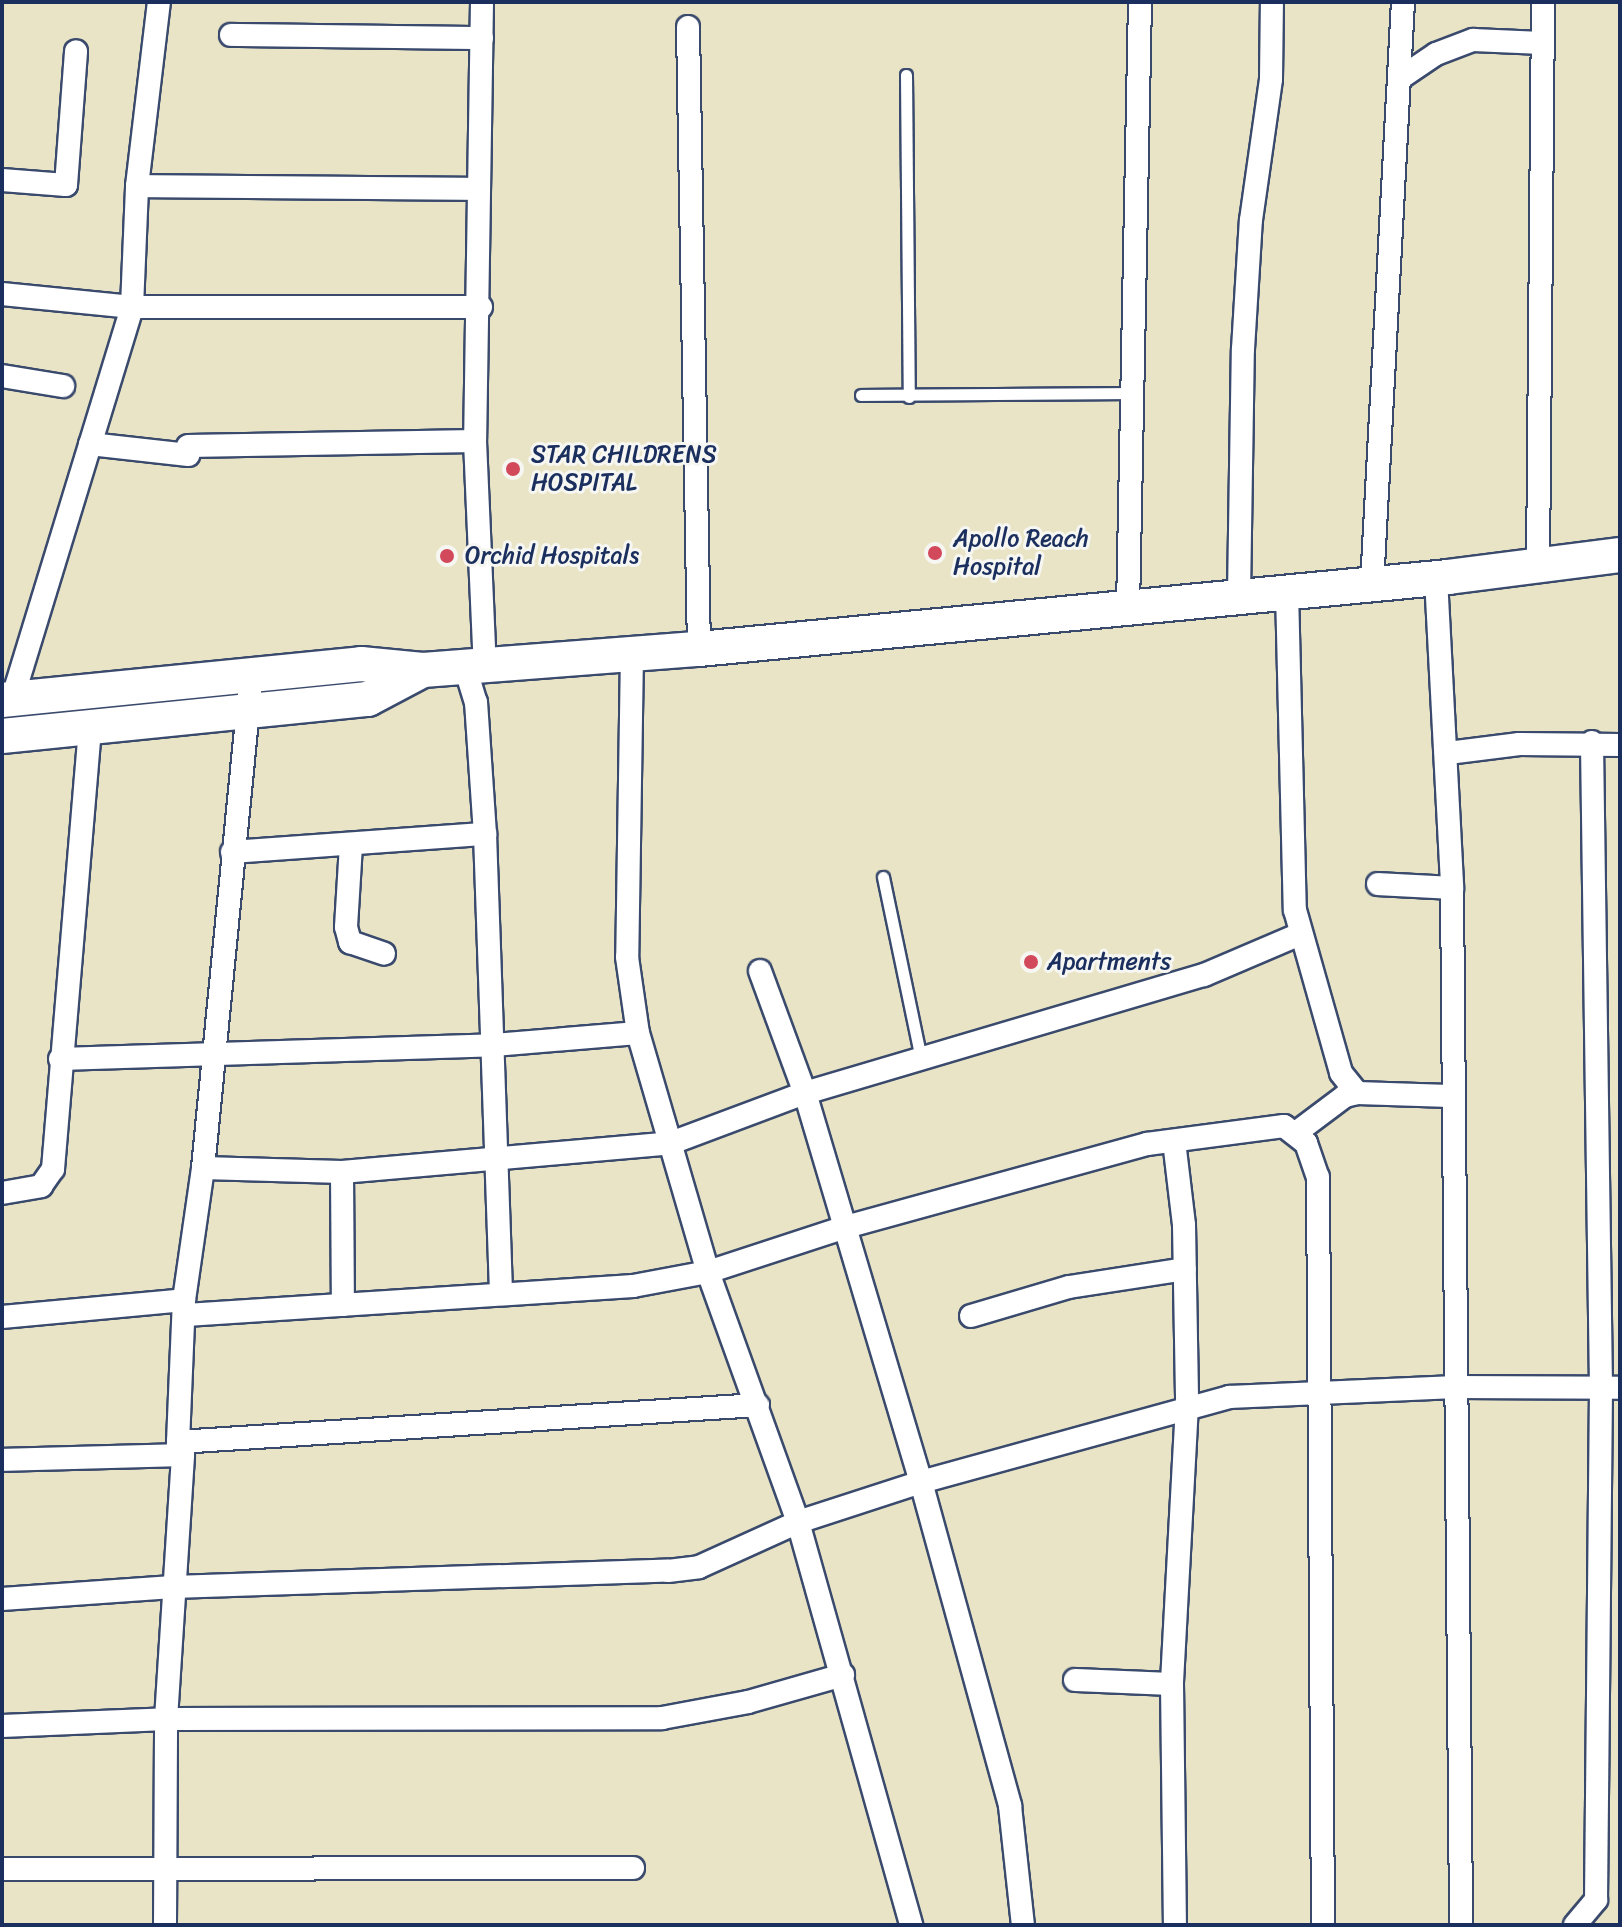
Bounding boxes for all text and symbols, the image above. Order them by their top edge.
place label: STAR CHILDRENS HOSPITAL [531,441,719,497]
marker: STAR CHILDRENS HOSPITAL [502,458,524,480]
place label: Apollo Reach Hospital [953,525,1089,581]
place label: Orchid Hospitals [465,542,640,570]
marker: Apollo Reach Hospital [924,542,946,564]
marker: Orchid Hospitals [436,545,458,567]
place label: Apartments [1047,948,1171,976]
marker: Apartments [1022,953,1040,971]

